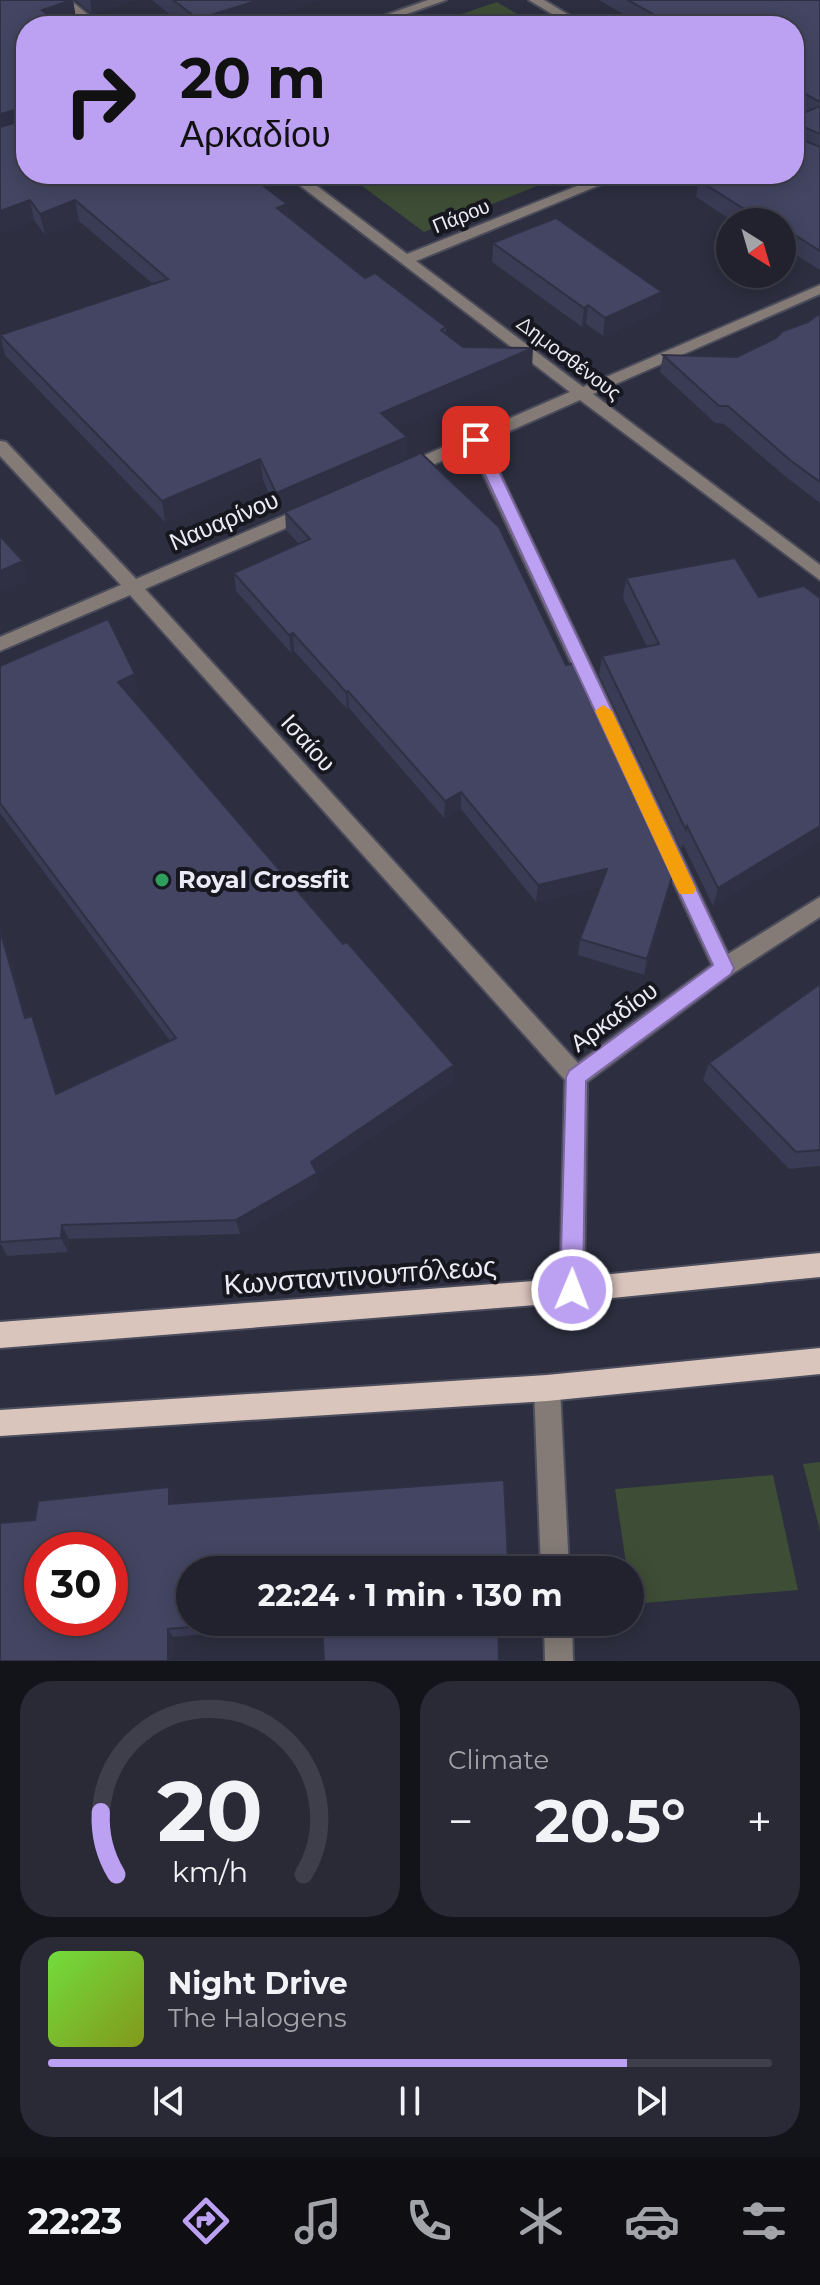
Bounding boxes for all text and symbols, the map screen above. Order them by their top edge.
text: 20 m [180,44,326,112]
icon: right [48,48,152,152]
text: Αρκαδίου [180,112,331,156]
street label: Πάρου [429,194,493,238]
north arrow [716,208,796,288]
map controls [716,208,796,288]
street label: Δημοσθένους [512,311,626,405]
pin [442,406,510,474]
icon: arrive [454,418,498,462]
street label: Ναυαρίνου [165,485,283,556]
street label: Ισαίου [275,708,342,777]
place label: Royal Crossfit [178,865,350,894]
marker: Royal Crossfit [153,871,171,889]
street label: Αρκαδίου [565,975,663,1058]
position arrow [530,1248,614,1332]
street label: Κωνσταντινουπόλεως [222,1249,498,1301]
speed limit sign: 30 [24,1532,128,1636]
text: 22:24 · 1 min · 130 m [258,1577,562,1614]
text: Climate [448,1744,549,1776]
text: 20 [157,1760,263,1862]
text: 20.5° [534,1784,686,1857]
text: − [448,1794,473,1848]
text: + [747,1794,772,1848]
text: km/h [172,1854,248,1889]
text: Night Drive [168,1965,348,2002]
text: The Halogens [168,2002,347,2034]
icon: previous [147,2079,191,2123]
icon: pause [388,2079,432,2123]
icon: next [629,2079,673,2123]
icon: directions [178,2193,234,2249]
icon: music [290,2193,346,2249]
icon: phone [401,2193,457,2249]
icon: climate [513,2193,569,2249]
icon: car [624,2193,680,2249]
icon: filters [736,2193,792,2249]
text: 22:23 [28,2199,122,2243]

